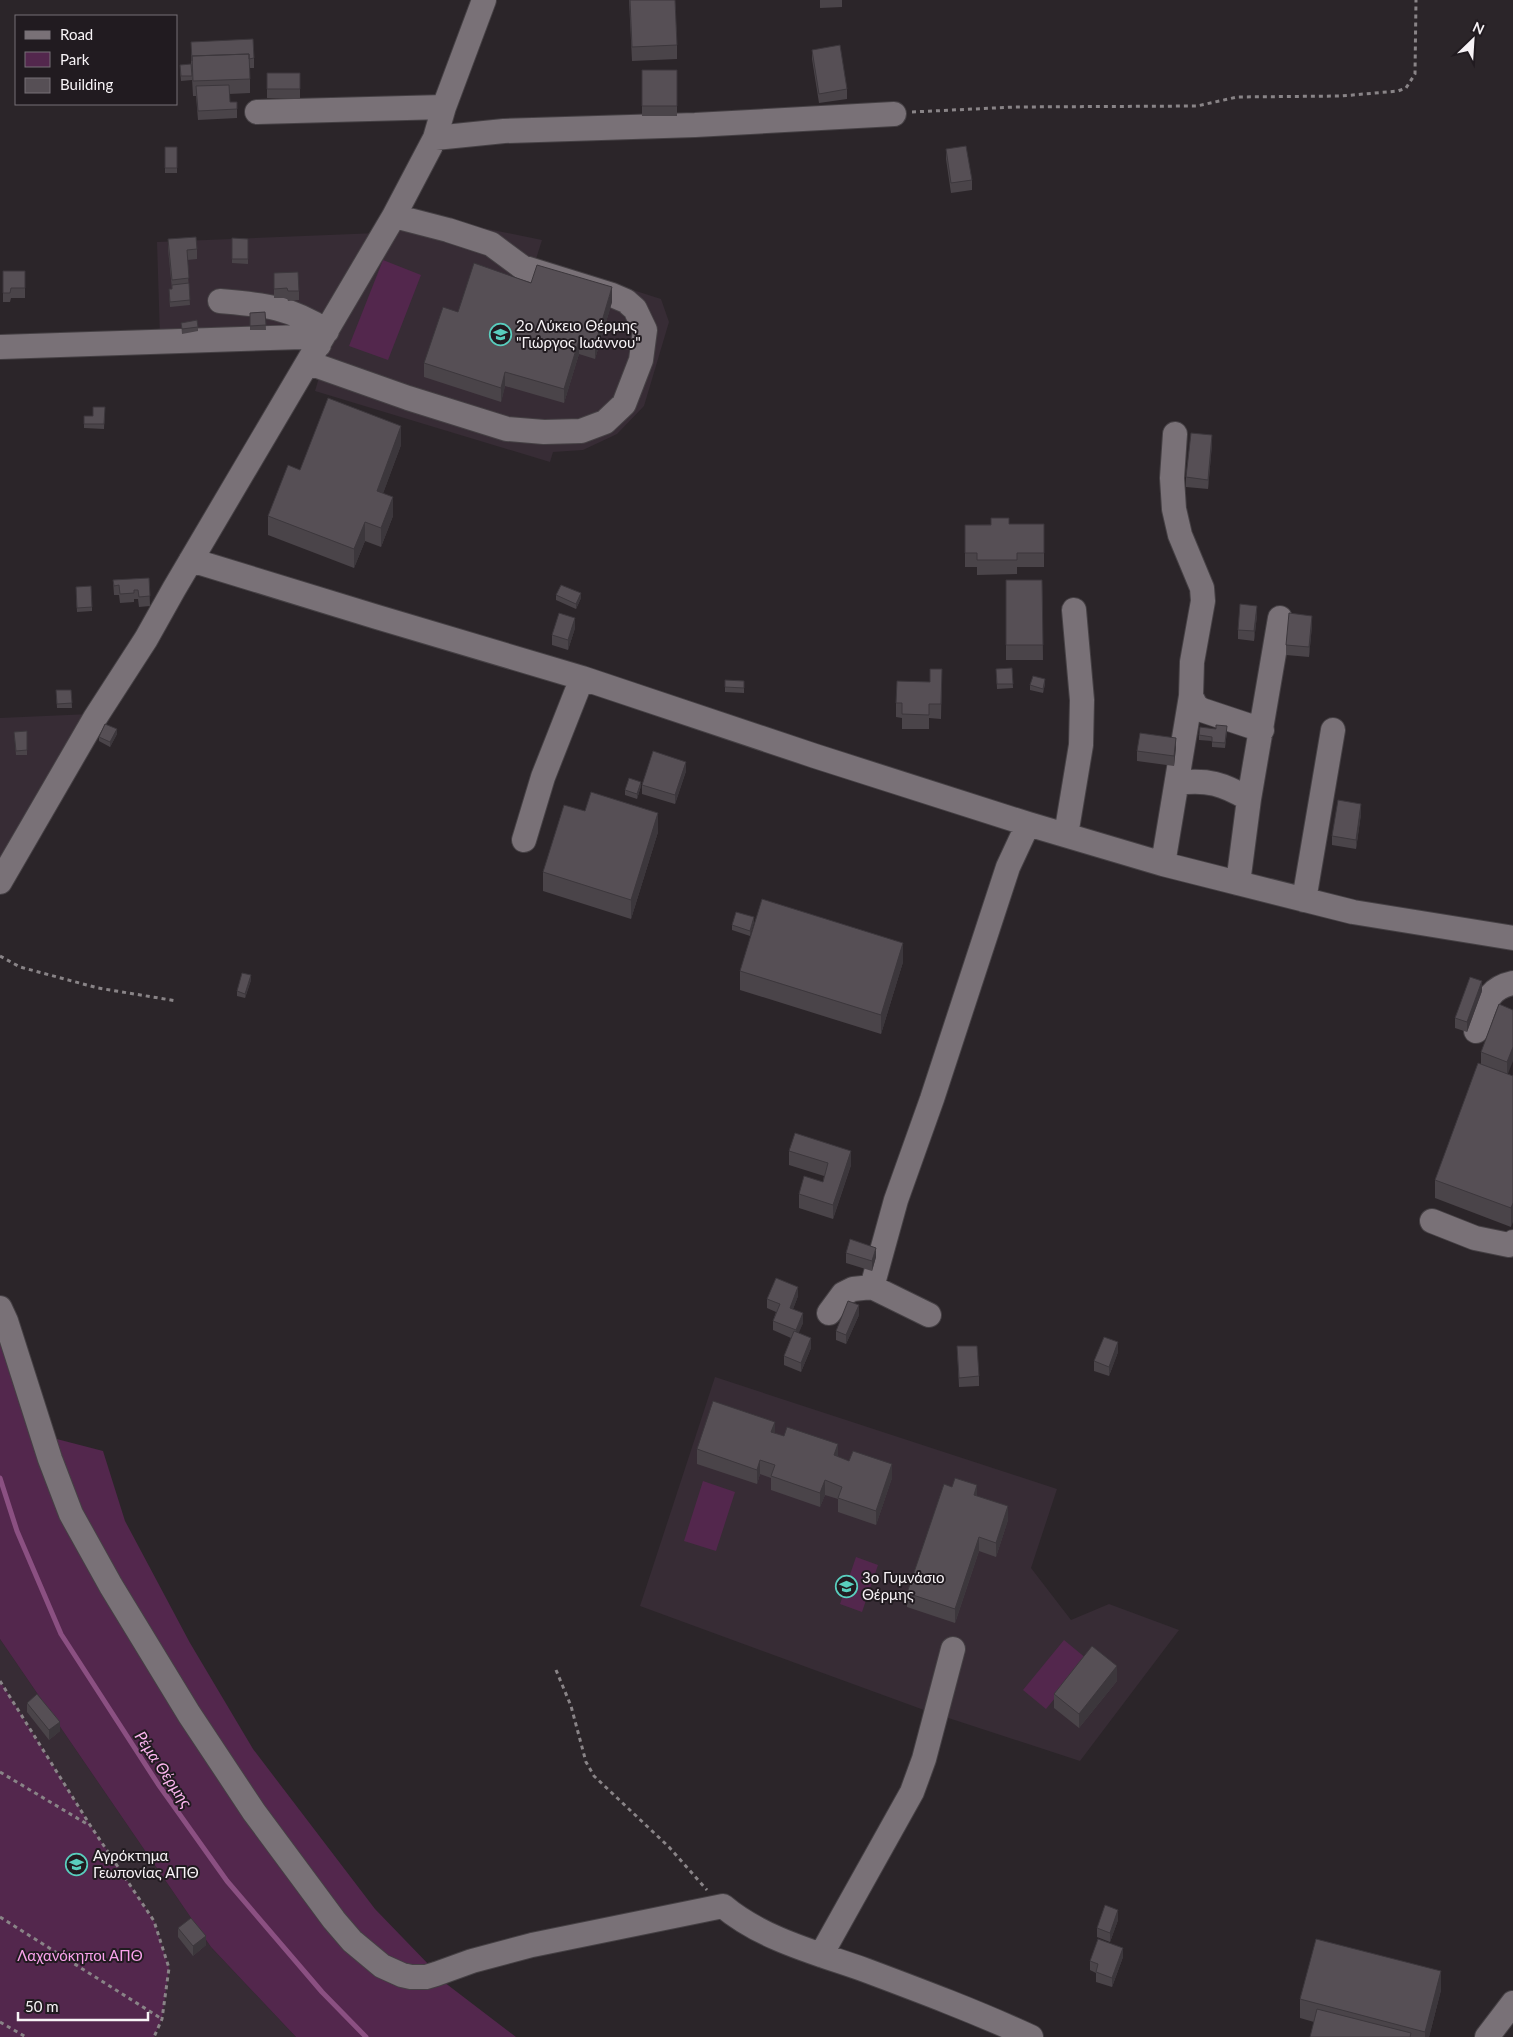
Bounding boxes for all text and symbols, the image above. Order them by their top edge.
legend [15,15,178,105]
north arrow [1448,15,1498,65]
text: N [1470,18,1487,38]
text: Road [60,25,93,43]
text: Park [60,50,90,68]
text: Building [60,75,113,93]
place label: 2ο Λύκειο Θέρμης "Γιώργος Ιωάννου" [516,316,641,351]
school or university icon: 2ο Λύκειο Θέρμης "Γιώργος Ιωάννου" [488,322,512,346]
place label: 3ο Γυμνάσιο Θέρμης [862,1568,944,1603]
school or university icon: 3ο Γυμνάσιο Θέρμης [834,1574,858,1598]
water label: Ρέμα Θέρμης [131,1727,197,1811]
place label: Αγρόκτημα Γεωπονίας ΑΠΘ [93,1846,199,1881]
school or university icon: Αγρόκτημα Γεωπονίας ΑΠΘ [65,1852,89,1876]
park label: Λαχανόκηποι ΑΠΘ [17,1946,143,1964]
scale bar [18,1990,148,2022]
text: 50 m [25,1997,59,2015]

